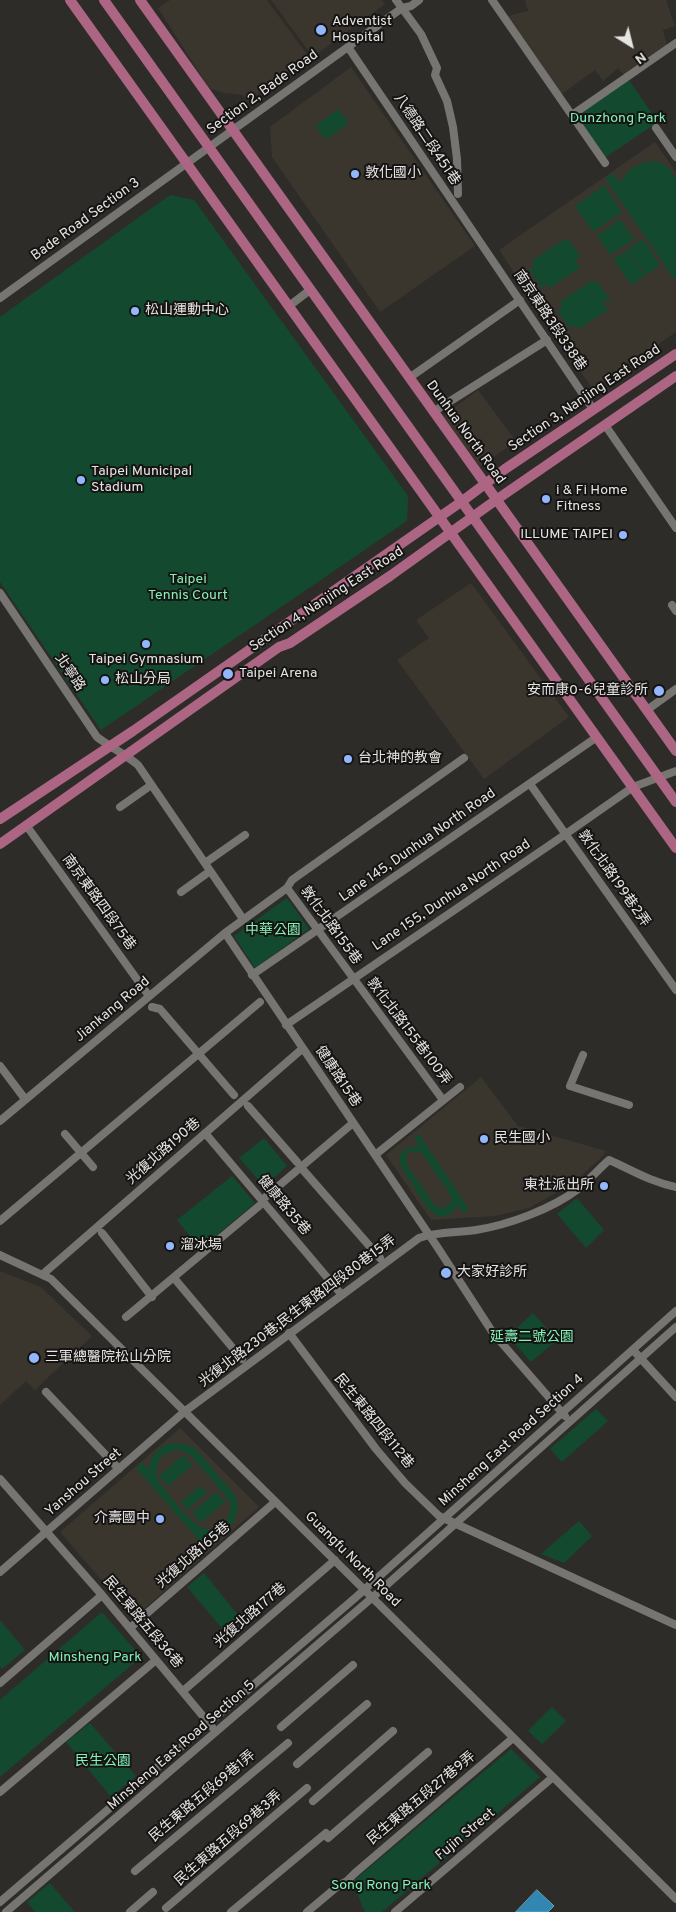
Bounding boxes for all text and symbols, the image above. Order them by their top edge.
place label: Adventist Hospital [332,14,392,46]
north arrow [606,20,656,70]
marker: Adventist Hospital [314,23,328,37]
street label: Section 2, Bade Road [204,47,322,139]
text: N [631,48,649,67]
street label: 八德路二段451巷 [389,91,463,189]
park label: Dunzhong Park [570,111,666,127]
place label: 敦化國小 [365,166,421,182]
marker: 敦化國小 [349,168,361,180]
street label: Bade Road Section 3 [28,175,144,265]
street label: 南京東路3段338巷 [509,267,589,375]
place label: 松山運動中心 [145,303,229,319]
marker: 松山運動中心 [129,305,141,317]
street label: Section 3, Nanjing East Road [506,342,664,456]
street label: Dunhua North Road [422,378,508,488]
place label: Taipei Municipal Stadium [91,464,192,497]
marker: Taipei Municipal Stadium [75,474,87,486]
place label: i & Fi Home Fitness [556,483,627,516]
marker: i & Fi Home Fitness [540,493,552,505]
place label: ILLUME TAIPEI [520,527,613,543]
marker: ILLUME TAIPEI [617,529,629,541]
street label: Section 4, Nanjing East Road [247,544,407,656]
park label: Taipei Tennis Court [148,572,228,604]
marker: Taipei Gymnasium [140,638,152,650]
street label: 北寧路 [50,651,88,695]
place label: Taipei Gymnasium [89,652,203,668]
place label: Taipei Arena [239,666,317,682]
marker: Taipei Arena [221,667,235,681]
place label: 松山分局 [115,672,171,688]
marker: 松山分局 [99,674,111,686]
place label: 安而康0-6兒童診所 [527,683,648,699]
marker: 安而康0-6兒童診所 [652,684,666,698]
place label: 台北神的教會 [358,751,442,767]
marker: 台北神的教會 [342,753,354,765]
street label: Lane 145, Dunhua North Road [337,786,499,906]
street label: 敦化北路199巷2弄 [573,827,653,931]
street label: Lane 155, Dunhua North Road [370,837,534,955]
street label: 南京東路四段75巷 [58,852,138,954]
street label: 敦化北路155巷 [296,884,364,968]
park label: 中華公園 [245,923,301,939]
street label: Jiankang Road [72,974,154,1046]
street label: 敦化北路155巷100弄 [362,975,454,1089]
street label: 健康路15巷 [310,1043,364,1111]
street label: 光復北路190巷 [124,1115,204,1189]
place label: 民生國小 [494,1131,550,1147]
marker: 民生國小 [478,1133,490,1145]
street label: 健康路35巷 [253,1173,313,1239]
place label: 東社派出所 [524,1178,594,1194]
marker: 東社派出所 [598,1180,610,1192]
street label: 光復北路230巷;民生東路四段80巷15弄 [196,1232,400,1392]
place label: 溜冰場 [180,1238,222,1254]
marker: 溜冰場 [164,1240,176,1252]
place label: 大家好診所 [457,1265,527,1281]
marker: 大家好診所 [439,1266,453,1280]
park label: 延壽二號公園 [490,1330,574,1346]
place label: 三軍總醫院松山分院 [45,1350,171,1366]
marker: 三軍總醫院松山分院 [27,1351,41,1365]
street label: 民生東路四段112巷 [330,1371,416,1473]
street label: Minsheng East Road Section 4 [436,1371,588,1511]
street label: Yanshou Street [42,1445,126,1521]
street label: Guangfu North Road [301,1509,403,1611]
place label: 介壽國中 [94,1511,150,1527]
marker: 介壽國中 [154,1513,166,1525]
street label: 光復北路165巷 [154,1519,234,1593]
street label: 民生東路五段36巷 [99,1574,185,1672]
street label: 光復北路177巷 [211,1580,291,1652]
park label: Minsheng Park [48,1650,142,1666]
street label: Minsheng East Road Section 5 [105,1677,259,1815]
street label: 民生東路五段69巷1弄 [146,1748,260,1846]
street label: 民生東路五段27巷9弄 [364,1749,480,1849]
park label: 民生公園 [75,1754,131,1770]
street label: 民生東路五段69巷3弄 [172,1788,286,1890]
street label: Fujin Street [433,1805,499,1865]
park label: Song Rong Park [331,1878,431,1894]

